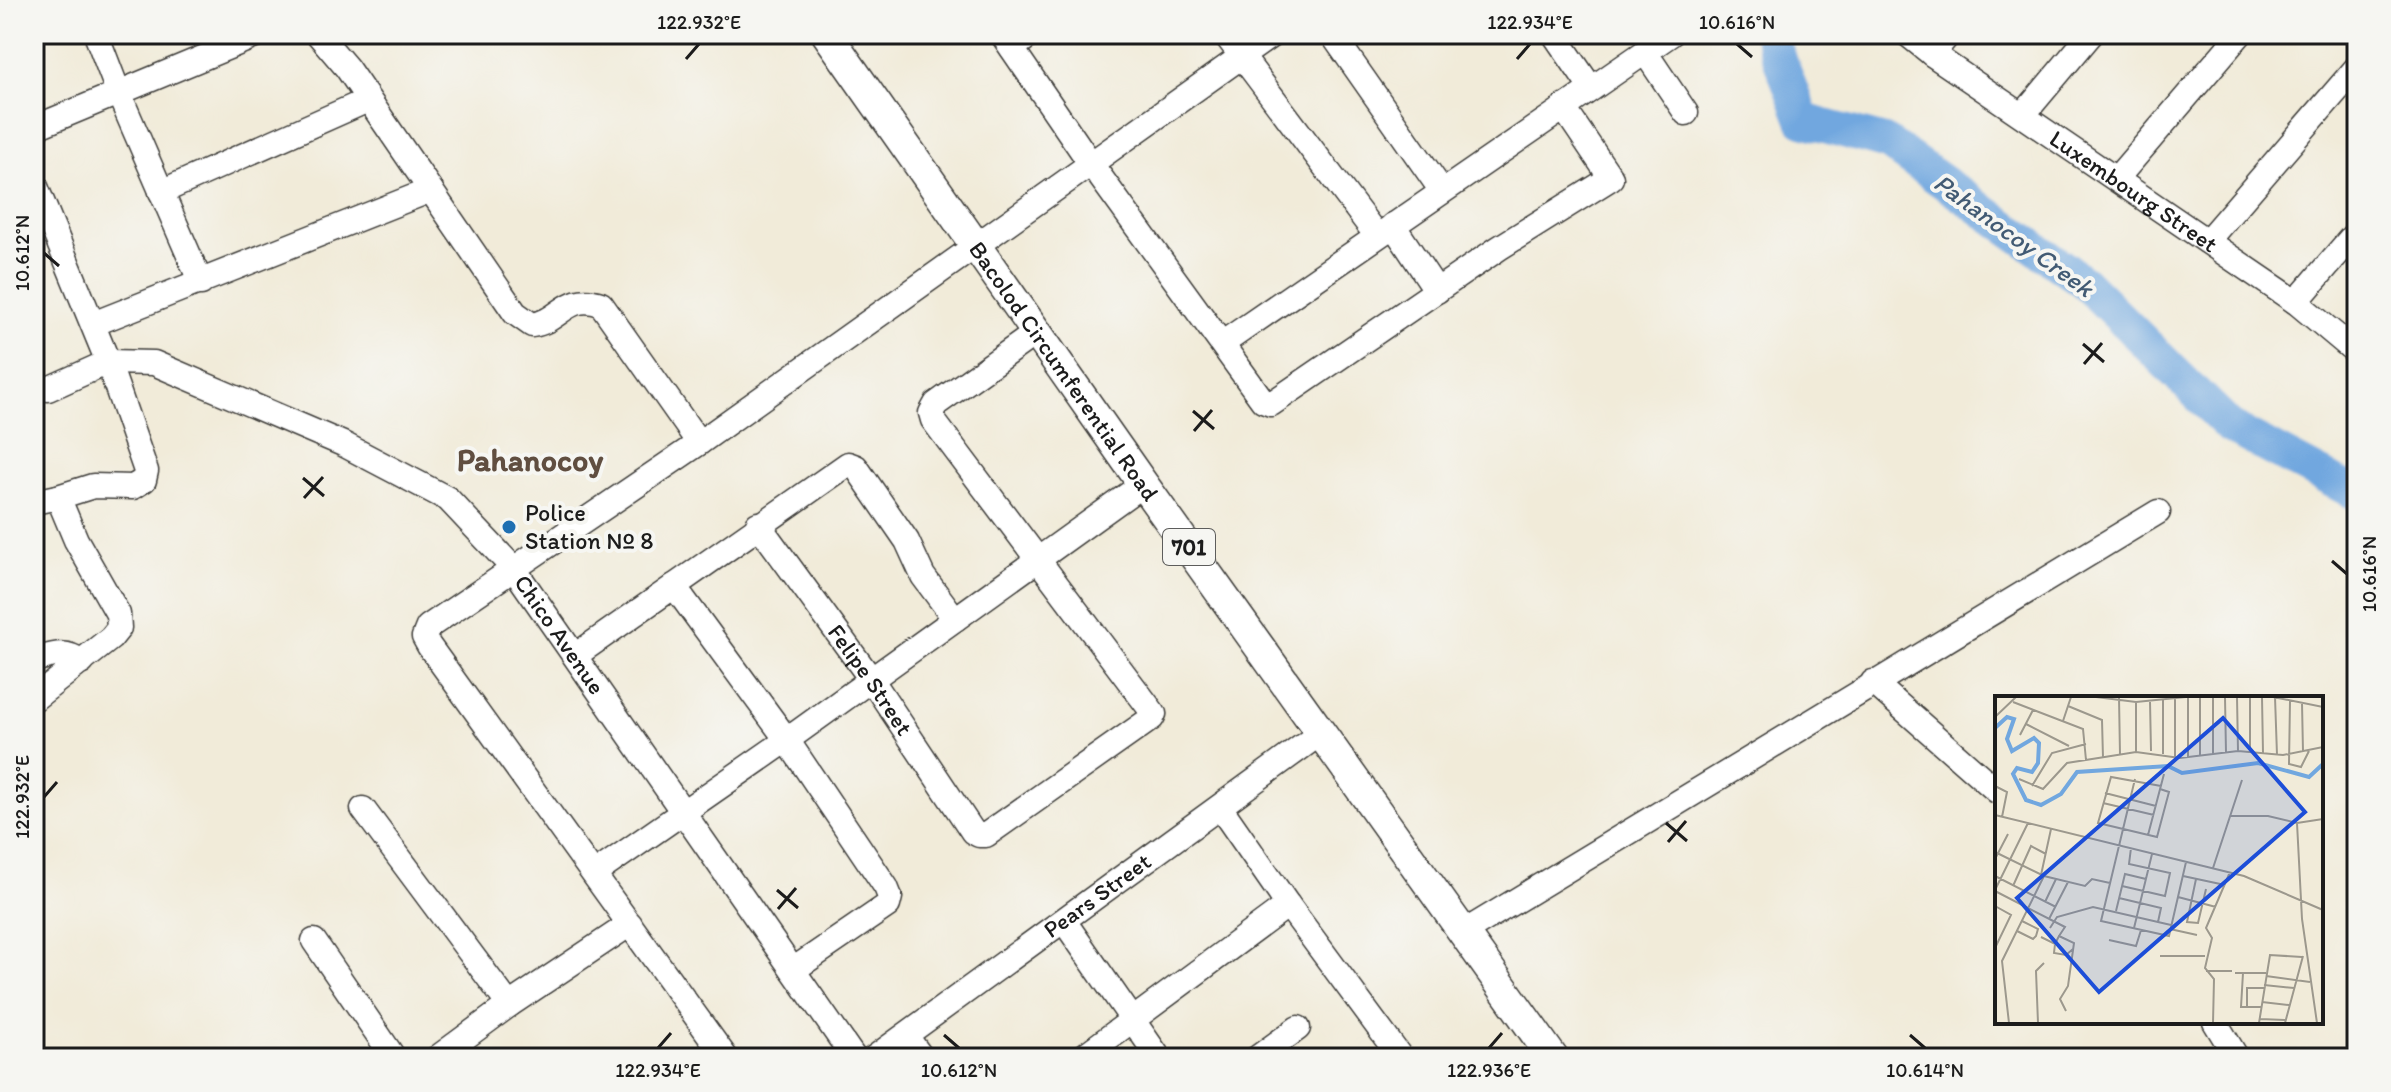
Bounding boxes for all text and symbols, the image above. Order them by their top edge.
text: 122.932°E [657,10,741,34]
text: 122.934°E [1487,10,1573,34]
text: 10.616°N [1699,10,1775,34]
street label: Luxembourg Street [2044,124,2223,258]
water label: Pahanocoy Creek [1928,166,2101,305]
text: 10.612°N [10,215,34,291]
street label: Bacolod Circumferential Road [963,235,1165,506]
district label: Pahanocoy [457,441,604,479]
place label: Police Station № 8 [525,498,653,555]
marker: Police Station № 8 [500,518,518,536]
road number: 701 [1163,529,1215,565]
text: 10.616°N [2357,536,2381,612]
street label: Chico Avenue [508,569,612,700]
street label: Felipe Street [822,618,919,740]
inset map [1995,696,2323,1024]
text: 122.932°E [10,755,34,839]
street label: Pears Street [1037,846,1156,944]
text: 122.934°E [615,1058,701,1082]
text: 10.612°N [921,1058,997,1082]
text: 122.936°E [1447,1058,1531,1082]
text: 10.614°N [1886,1058,1964,1082]

